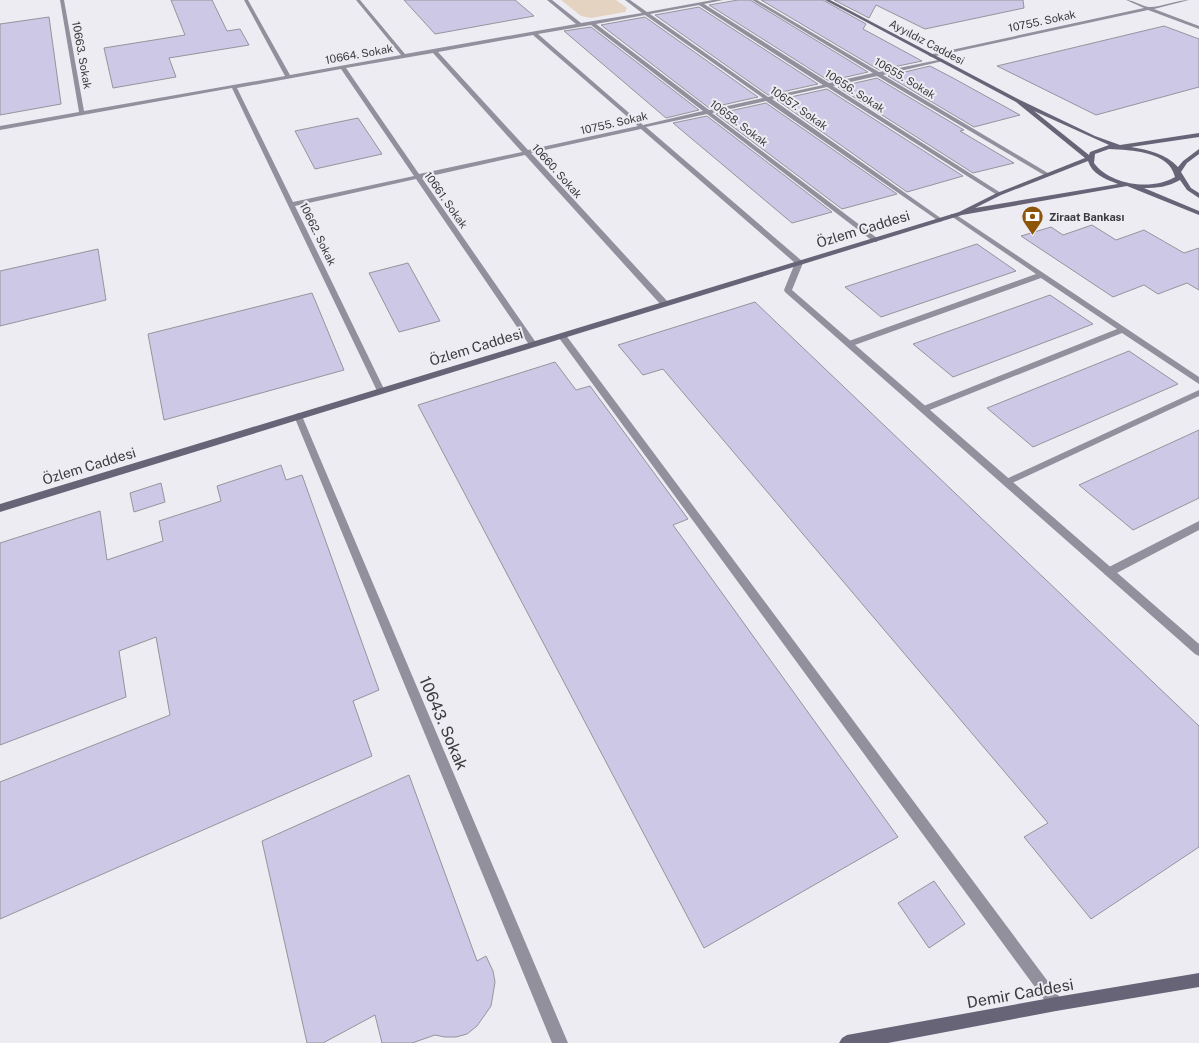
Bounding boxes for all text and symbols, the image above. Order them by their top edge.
street label: 10755. Sokak [1007,8,1077,34]
street label: Ayyıldız Caddesi [887,17,967,67]
street label: 10663. Sokak [70,20,94,90]
street label: 10664. Sokak [324,42,394,66]
street label: 10655. Sokak [872,55,938,101]
street label: 10656. Sokak [823,67,887,115]
street label: 10657. Sokak [768,84,830,132]
street label: 10658. Sokak [708,97,770,149]
street label: 10755. Sokak [579,109,649,137]
street label: 10660. Sokak [530,142,584,200]
street label: 10661. Sokak [422,169,470,231]
street label: 10662. Sokak [298,201,338,267]
street label: Özlem Caddesi [814,205,912,251]
bank icon: Ziraat Bankası [1021,205,1045,236]
place label: Ziraat Bankası [1049,211,1124,223]
street label: Özlem Caddesi [427,323,525,369]
street label: Özlem Caddesi [40,442,138,488]
street label: 10643. Sokak [415,673,472,773]
street label: Demir Caddesi [965,975,1075,1012]

